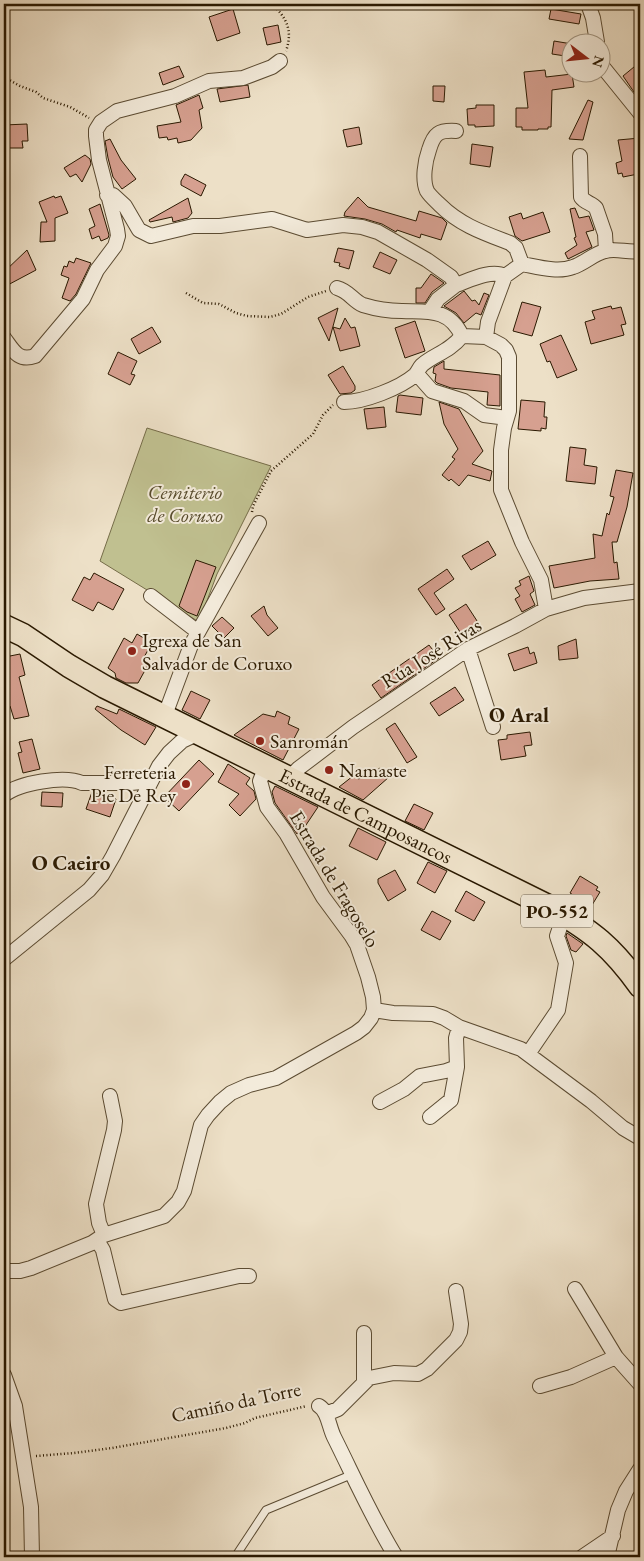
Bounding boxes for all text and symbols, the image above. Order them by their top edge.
north arrow [562,32,612,82]
text: N [588,54,609,70]
park label: Cemiterio de Coruxo [147,479,223,528]
street label: Rúa José Rivas [376,612,486,694]
place label: Igrexa de San Salvador de Coruxo [142,627,293,676]
marker: Igrexa de San Salvador de Coruxo [126,645,138,657]
district label: O Aral [489,701,549,728]
place label: Sanromán [270,728,349,754]
marker: Sanromán [254,735,266,747]
place label: Namaste [339,757,407,783]
place label: Ferreteria Pie De Rey [91,759,176,808]
street label: Estrada de Camposancos [275,762,457,870]
marker: Namaste [323,764,335,776]
marker: Ferreteria Pie De Rey [180,778,192,790]
street label: Estrada de Fragoselo [284,806,386,952]
district label: O Caeiro [32,849,111,876]
road number: PO-552 [521,894,593,928]
street label: Camiño da Torre [169,1376,303,1428]

